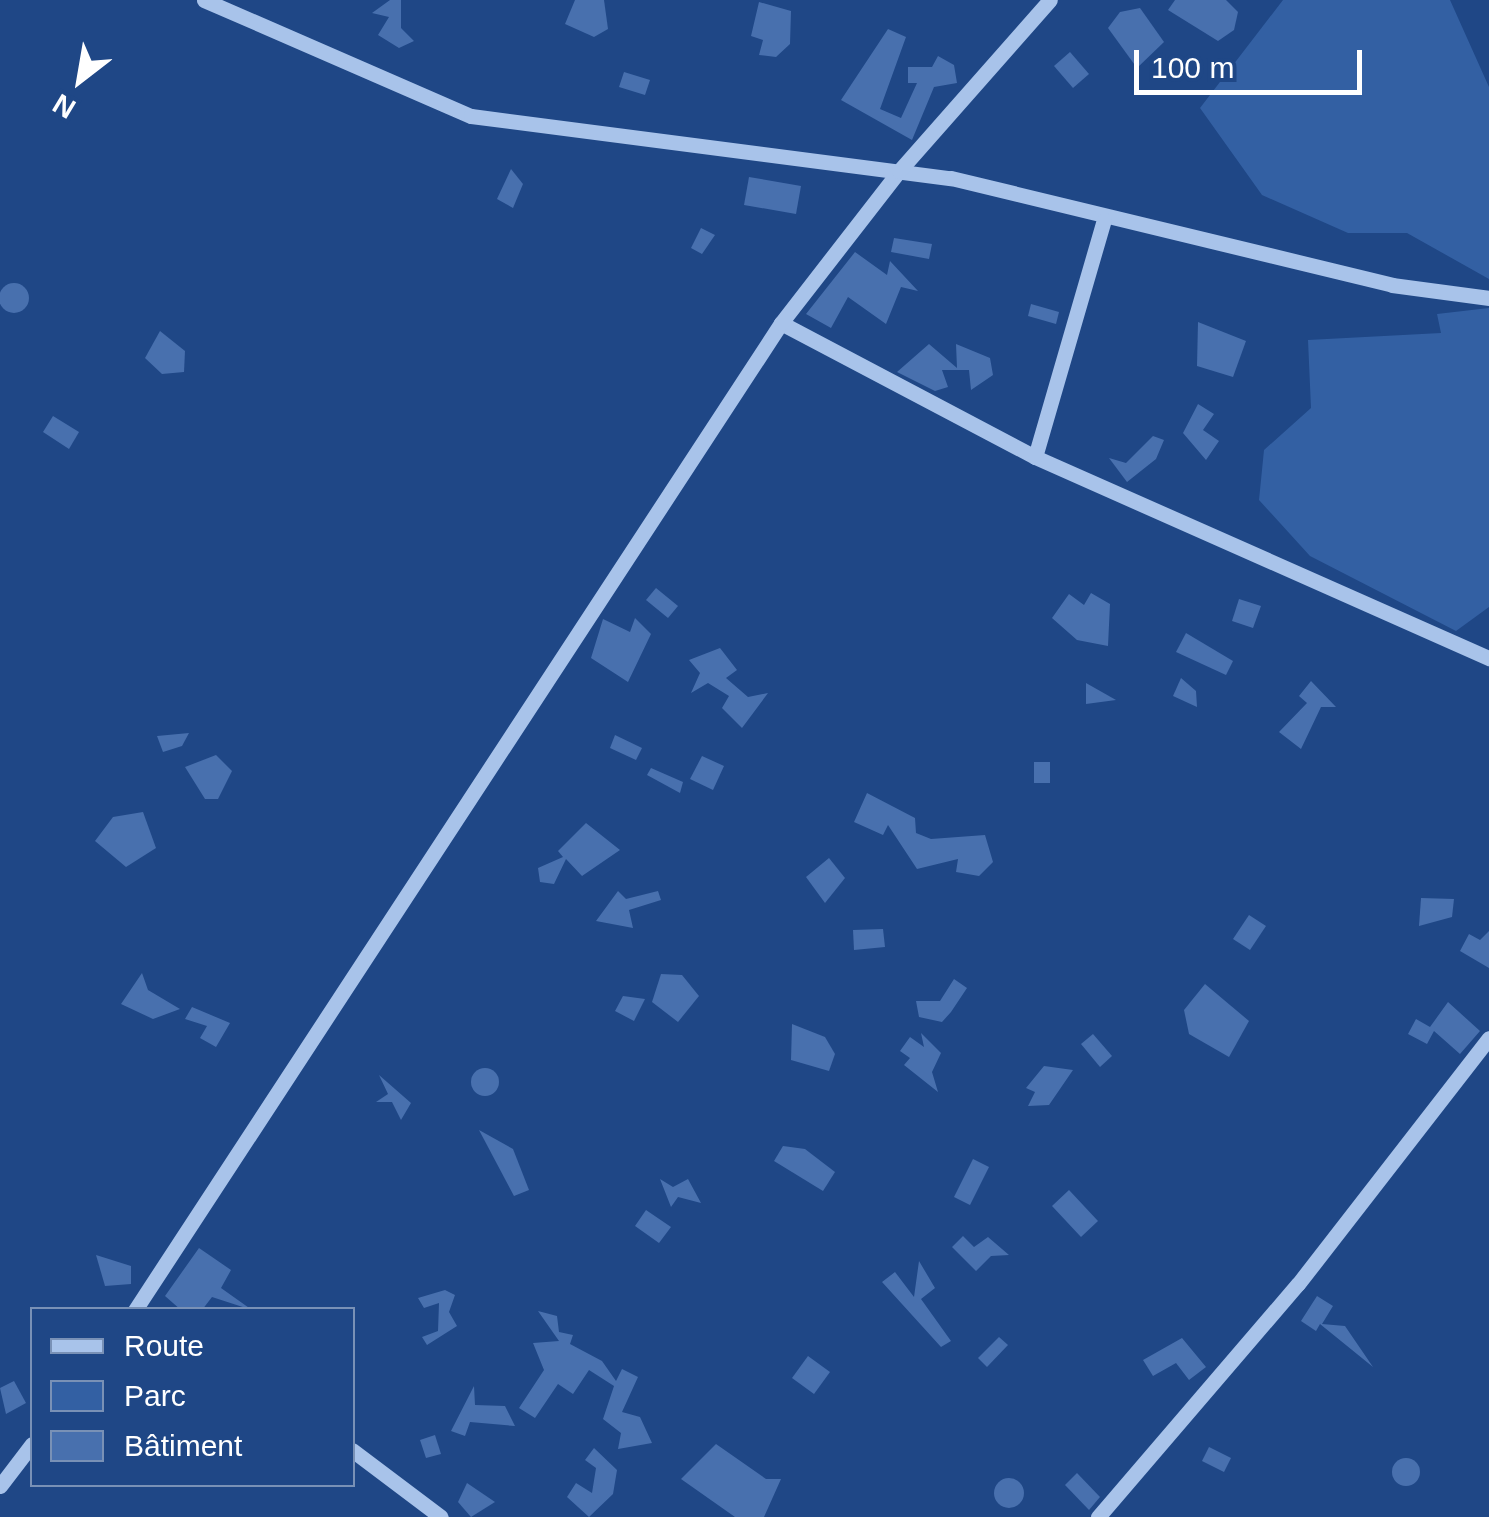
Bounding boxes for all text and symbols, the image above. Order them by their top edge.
north arrow [30,30,130,130]
scale bar [1139,30,1366,92]
text: 100 m [1151,51,1234,84]
text: N [48,88,81,125]
legend [30,1307,355,1487]
text: Route [124,1329,204,1362]
text: Parc [124,1379,186,1412]
text: Bâtiment [124,1429,242,1462]

